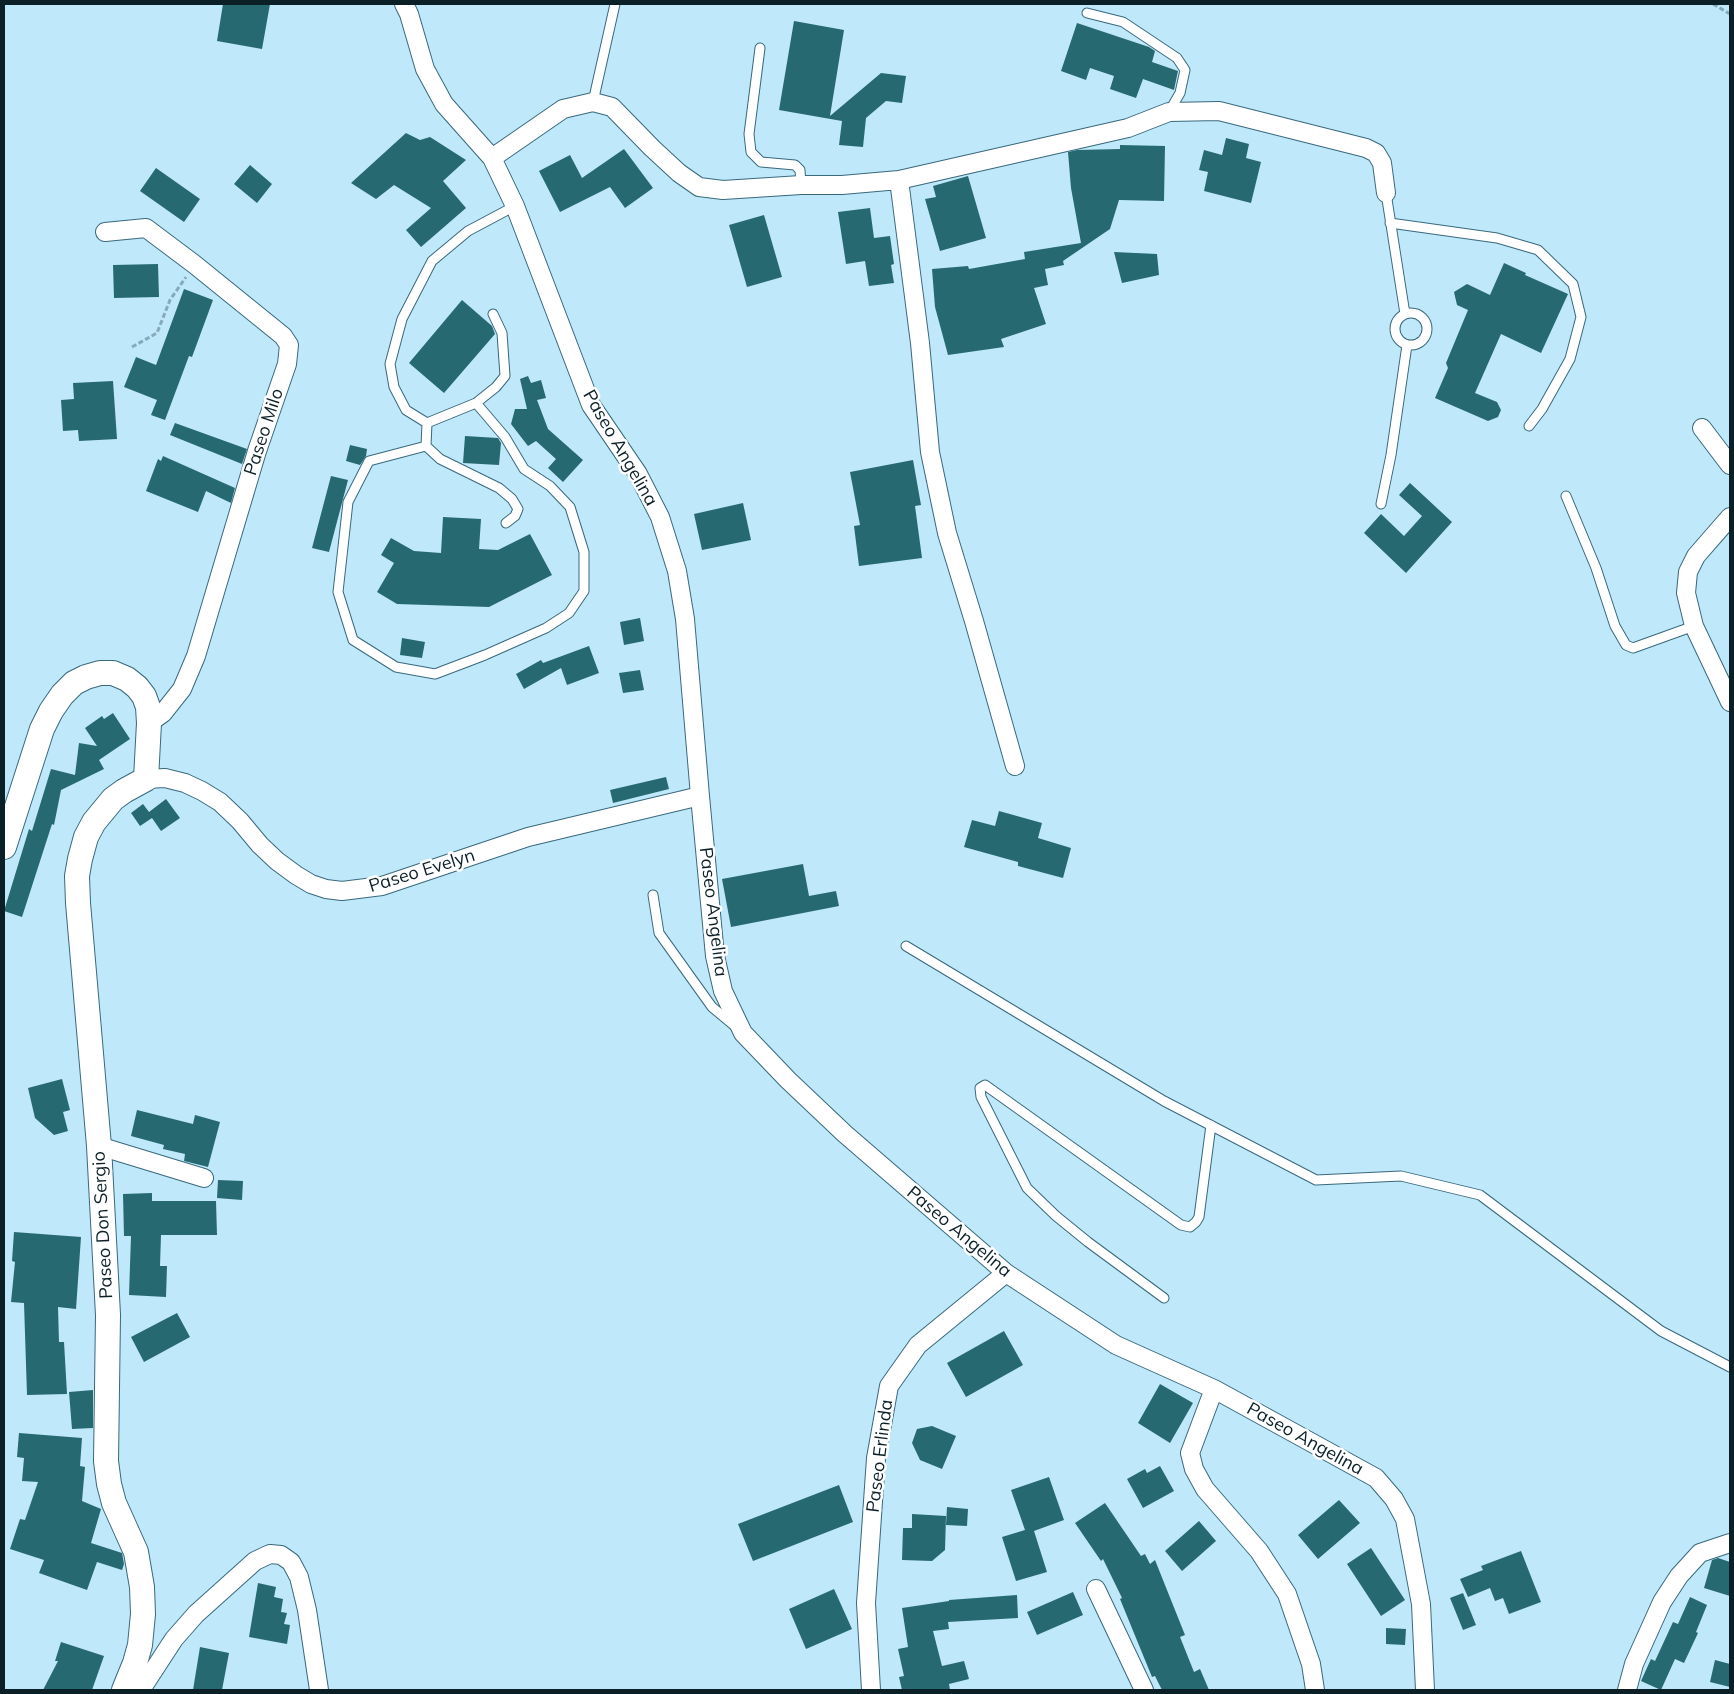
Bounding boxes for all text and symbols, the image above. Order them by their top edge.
street label: Paseo Milo [240,386,288,478]
street label: Paseo Angelina [578,386,662,510]
street label: Paseo Evelyn [366,845,478,897]
street label: Paseo Angelina [694,846,732,978]
street label: Paseo Don Sergio [88,1151,118,1299]
street label: Paseo Angelina [902,1182,1016,1282]
street label: Paseo Erlinda [862,1398,898,1514]
street label: Paseo Angelina [1243,1398,1367,1480]

